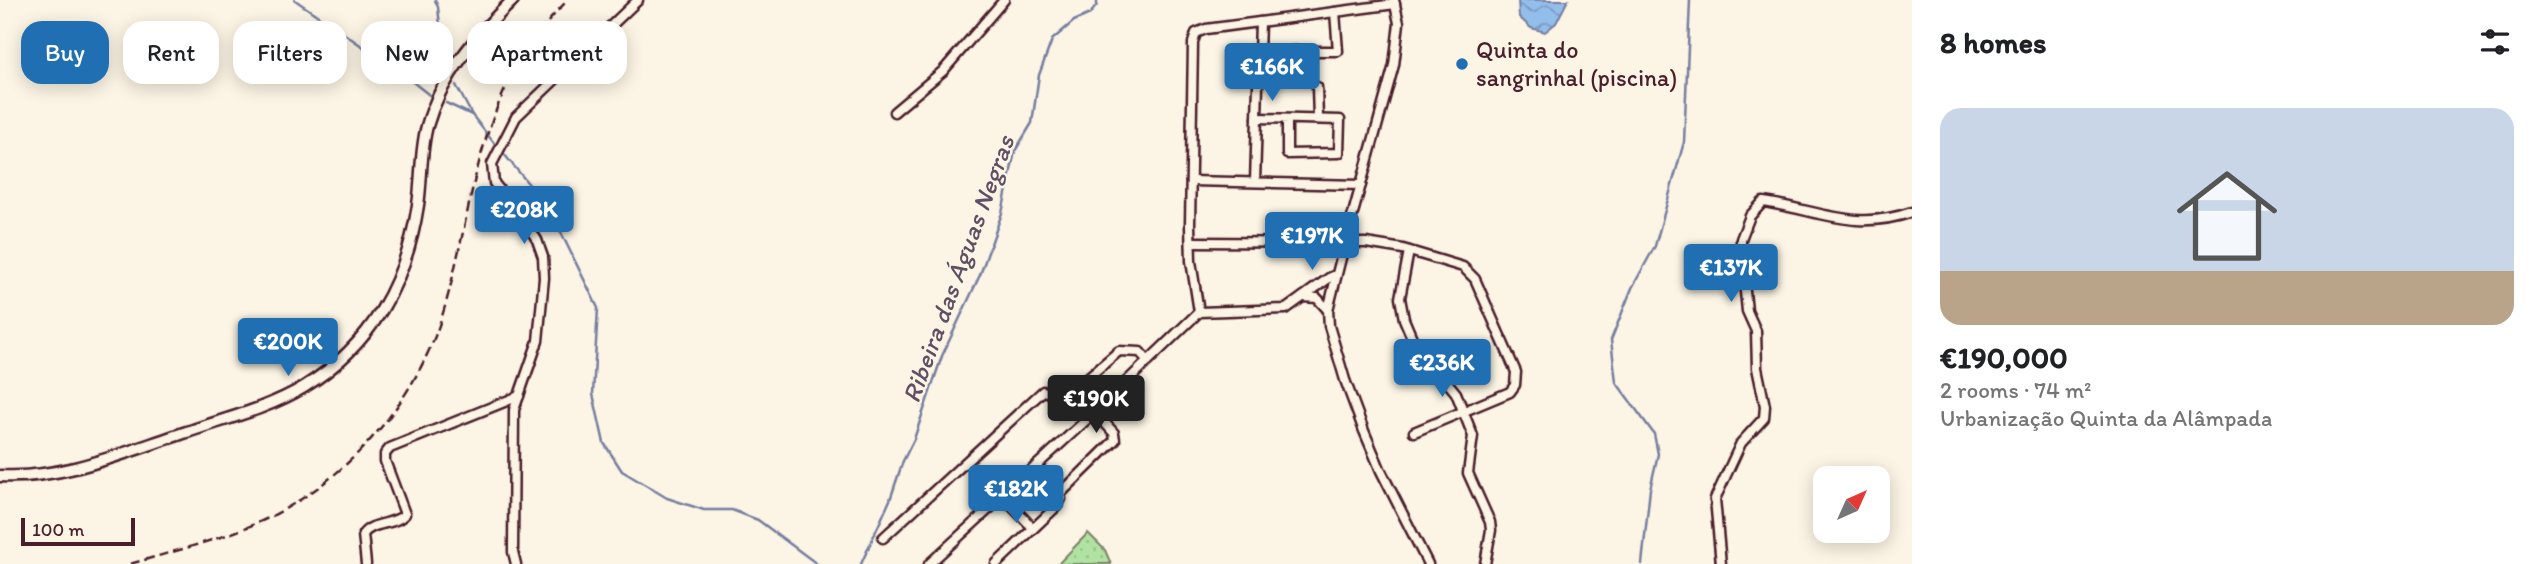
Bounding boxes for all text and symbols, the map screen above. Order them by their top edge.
chip: Buy [21,21,109,84]
chip: Rent [123,21,219,84]
chip: Filters [233,21,347,84]
chip: New [361,21,453,84]
chip: Apartment [467,21,627,84]
icon: filters [2476,23,2514,61]
text: 8 homes [1940,24,2047,61]
place label: Quinta do sangrinhal (piscina) [1476,35,1677,92]
pin: €166K [1223,43,1321,103]
text: €166K [1241,52,1303,80]
marker: Quinta do sangrinhal (piscina) [1454,56,1470,72]
water label: Ribeira das Águas Negras [895,130,1022,407]
icon: home [2164,153,2290,279]
pin: €208K [475,187,573,246]
text: €208K [491,195,557,223]
pin: €197K [1263,212,1361,272]
text: €197K [1281,221,1343,249]
pin: €137K [1682,244,1780,304]
text: €137K [1700,253,1762,281]
pin: €200K [239,318,337,378]
text: €200K [254,327,322,355]
text: €190,000 [1940,339,2068,376]
pin: €236K [1393,340,1491,399]
text: €236K [1410,348,1474,376]
pin: €190K [1047,376,1145,435]
text: 2 rooms · 74 m² [1940,376,2092,404]
text: €190K [1064,384,1128,412]
text: Urbanização Quinta da Alâmpada [1940,404,2272,432]
pin: €182K [967,466,1065,525]
north arrow [1813,466,1890,542]
map controls [1813,466,1890,543]
text: €182K [984,474,1048,502]
scale bar [21,515,135,547]
text: 100 m [32,518,84,541]

